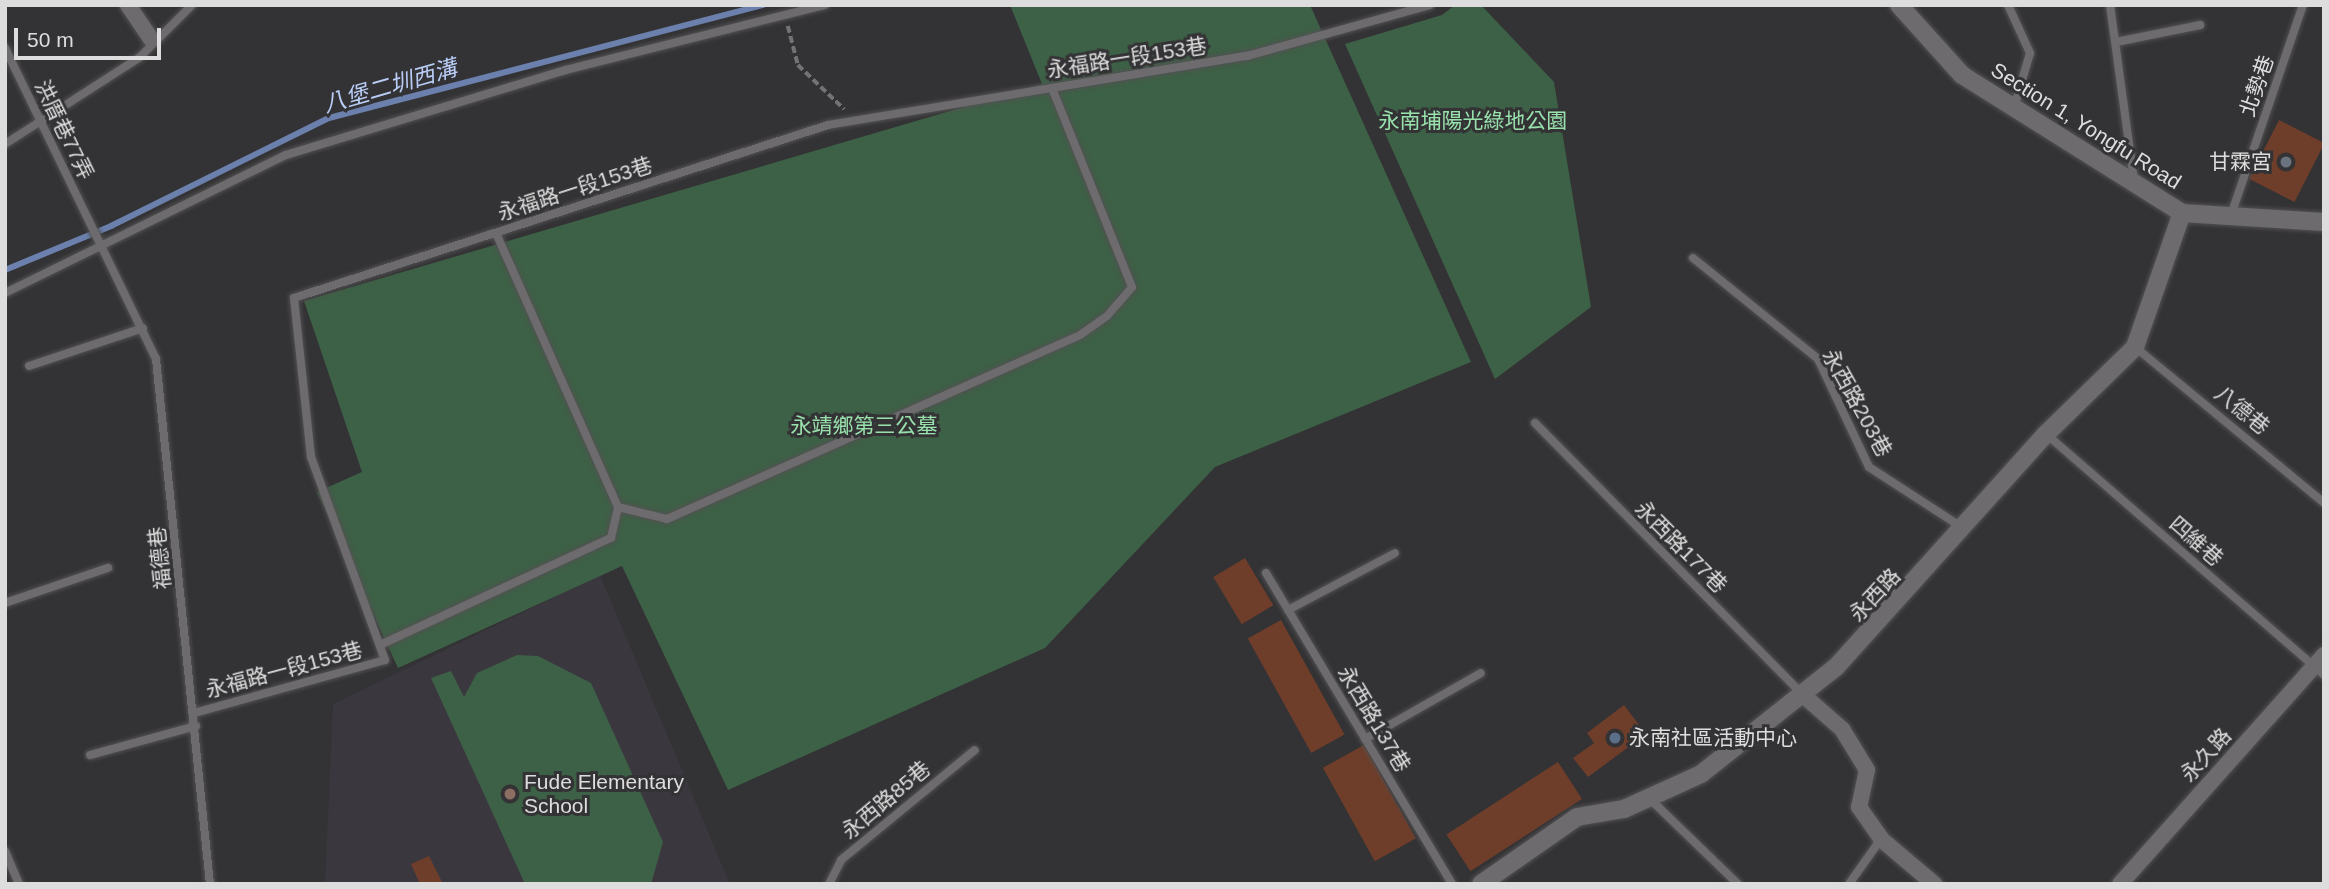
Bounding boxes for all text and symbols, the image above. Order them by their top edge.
scale bar [18,14,164,58]
text: 50 m [27,28,74,51]
street label: 永福路一段153巷 [1046,33,1208,83]
street label: 北勢巷 [2235,52,2279,120]
water label: 八堡二圳西溝 [320,54,460,118]
street label: Section 1, Yongfu Road [1986,57,2186,195]
street label: 洪厝巷77弄 [29,76,99,184]
park label: 永南埔陽光綠地公園 [1379,108,1567,134]
place label: 甘霖宮 [2209,149,2272,175]
street label: 永福路一段153巷 [495,152,655,226]
marker: 甘霖宮 [2278,154,2294,170]
street label: 永西路203巷 [1817,345,1897,461]
street label: 八德巷 [2210,380,2274,440]
park label: 永靖鄉第三公墓 [791,413,937,439]
street label: 永西路177巷 [1630,496,1732,598]
street label: 四維巷 [2164,511,2228,571]
street label: 福德巷 [144,525,176,591]
street label: 永西路 [1844,563,1906,627]
street label: 永福路一段153巷 [203,637,365,703]
street label: 永西路137巷 [1333,661,1415,777]
street label: 永久路 [2176,723,2236,787]
place label: 永南社區活動中心 [1629,725,1797,751]
marker: 永南社區活動中心 [1607,730,1623,746]
street label: 永西路85巷 [837,756,935,844]
place label: Fude Elementary School [524,769,684,819]
marker: Fude Elementary School [502,786,518,802]

